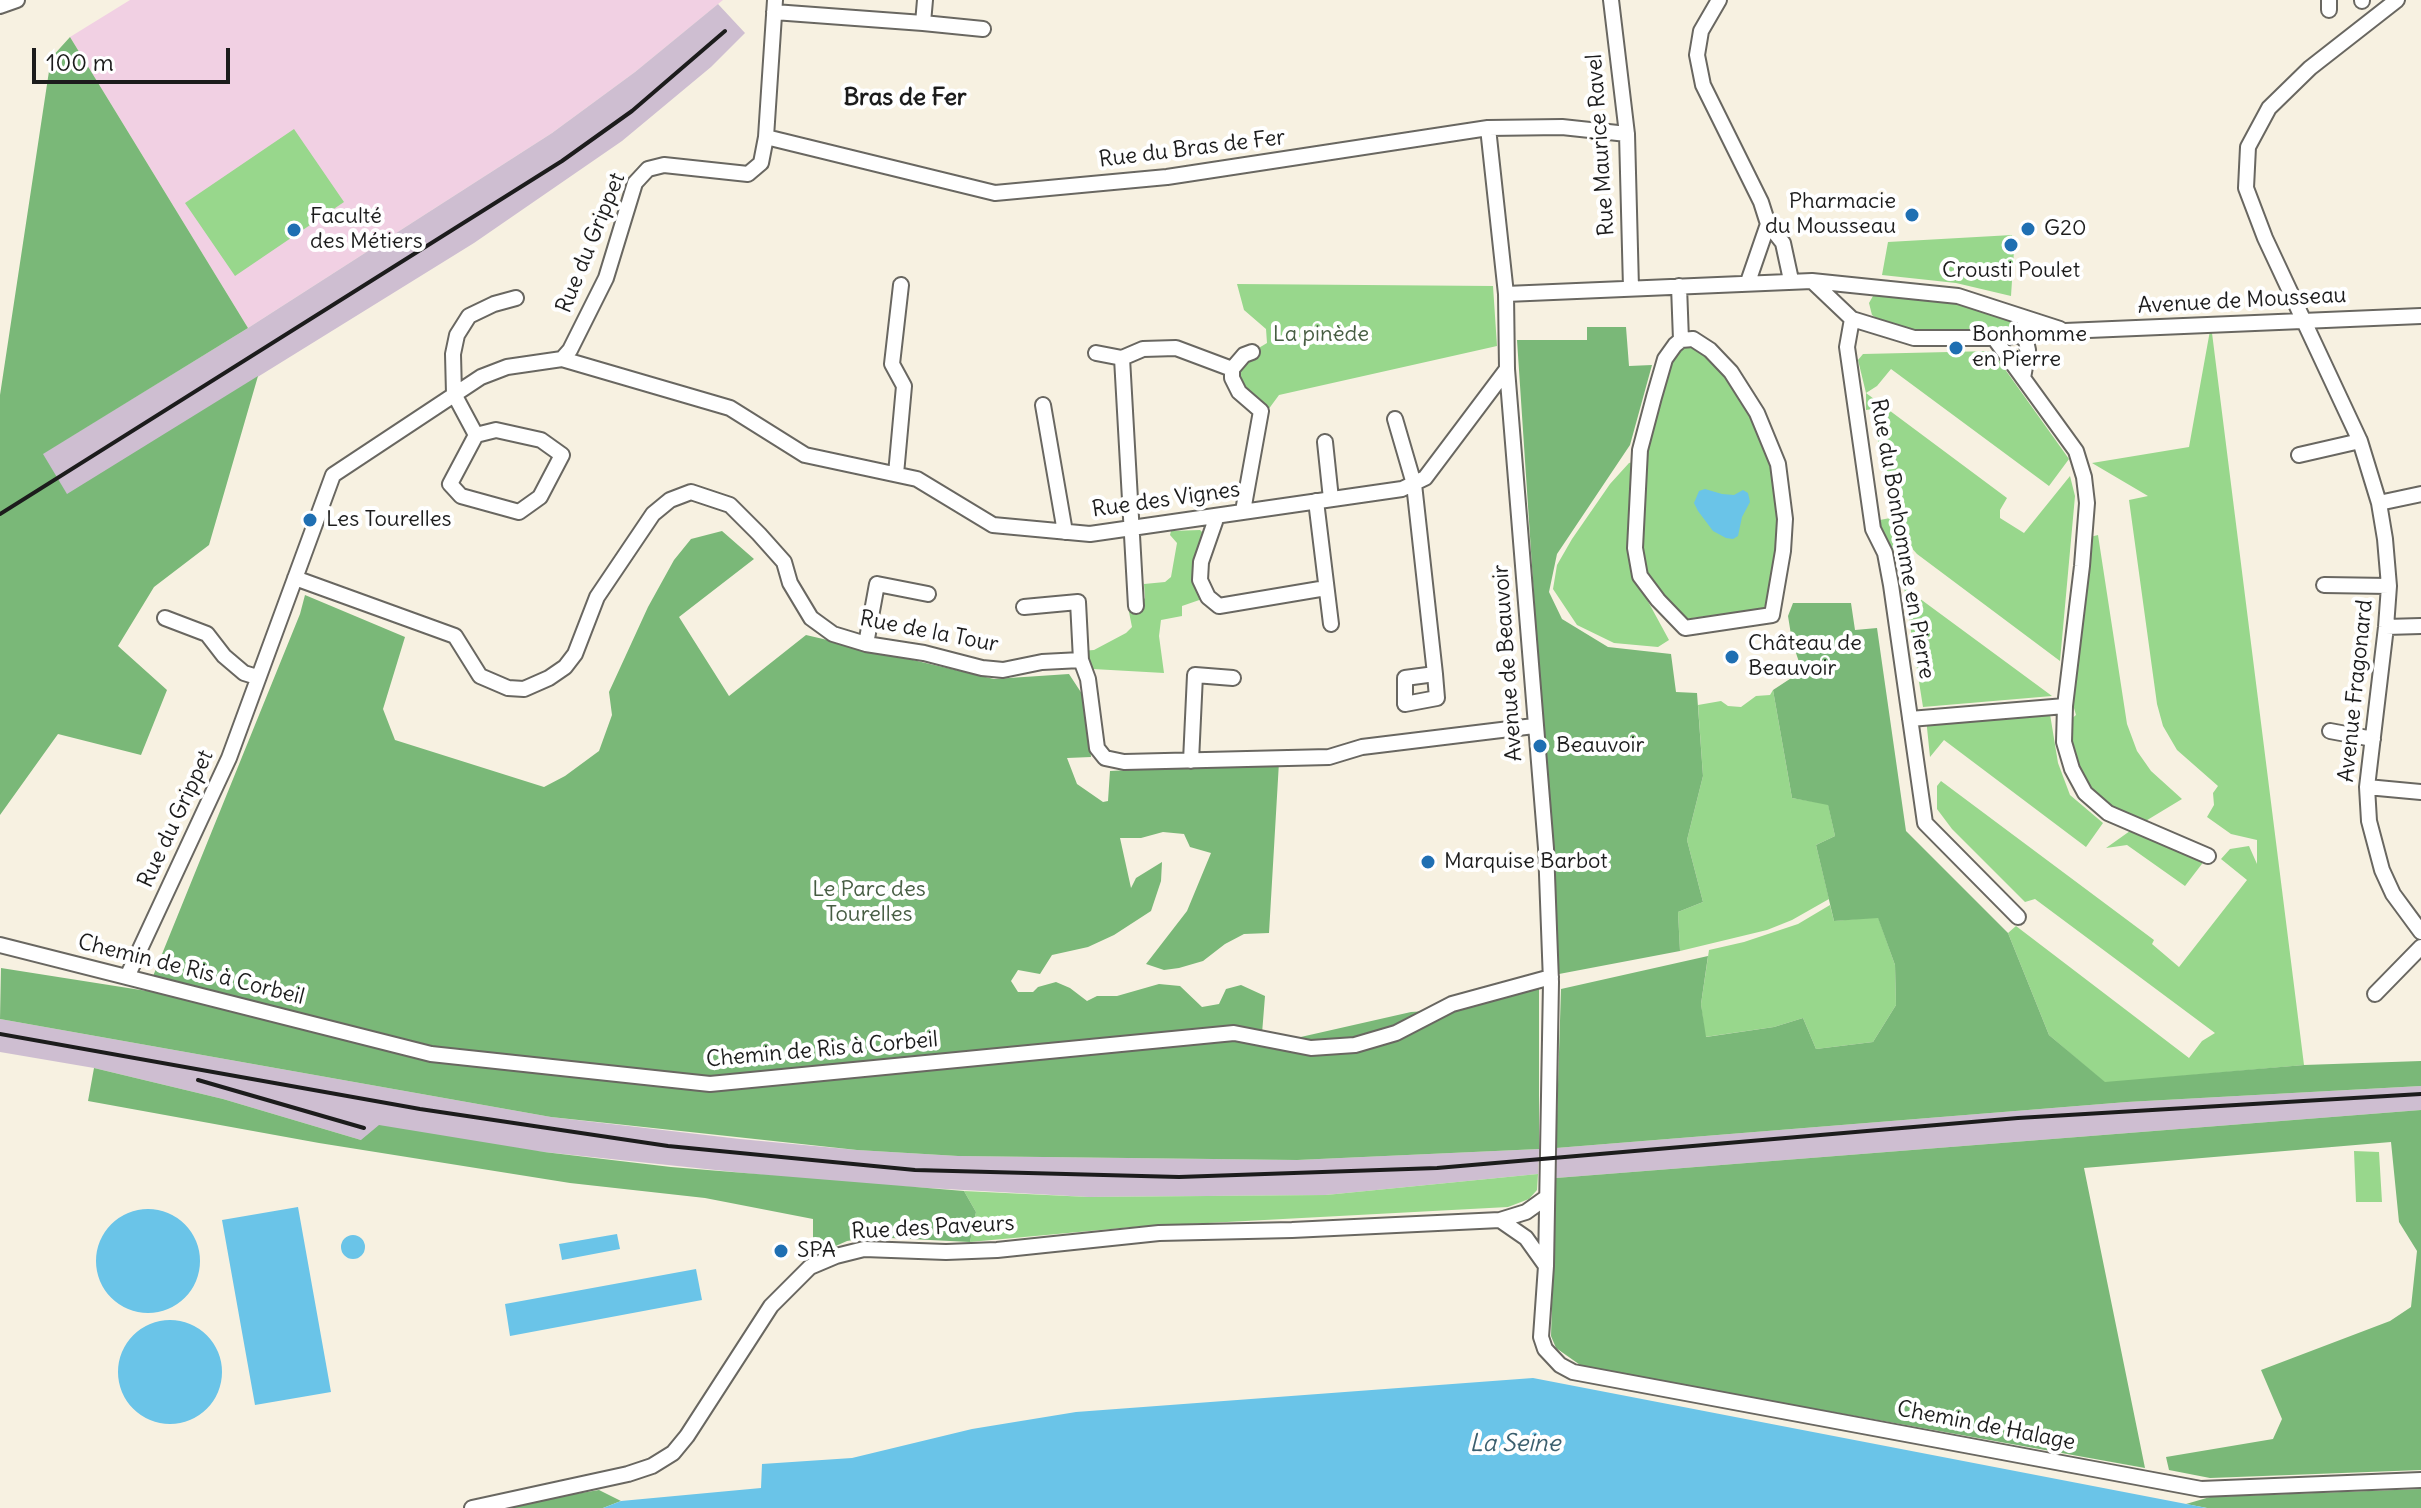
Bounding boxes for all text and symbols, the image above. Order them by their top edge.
scale bar [36,32,234,82]
text: 100 m [46,47,114,77]
street label: Rue Maurice Ravel [1581,53,1621,237]
district label: Bras de Fer [843,84,967,112]
street label: Rue du Bras de Fer [1097,124,1287,174]
street label: Rue du Grippet [551,169,631,317]
place label: Pharmacie du Mousseau [1765,189,1896,240]
place label: Faculté des Métiers [310,204,423,256]
marker: Pharmacie du Mousseau [1903,206,1921,224]
place label: G20 [2044,216,2086,242]
marker: G20 [2019,220,2037,238]
marker: Faculté des Métiers [285,221,303,239]
marker: Crousti Poulet [2002,236,2020,254]
place label: Crousti Poulet [1942,258,2080,284]
street label: Avenue de Mousseau [2137,282,2347,320]
park label: La pinède [1273,322,1369,348]
place label: Bonhomme en Pierre [1972,322,2087,374]
marker: Bonhomme en Pierre [1947,339,1965,357]
street label: Rue du Bonhomme en Pierre [1864,397,1940,681]
street label: Rue des Vignes [1090,477,1242,523]
place label: Les Tourelles [326,507,452,533]
marker: Les Tourelles [301,511,319,529]
street label: Avenue de Beauvoir [1488,564,1528,762]
street label: Avenue Fragonard [2333,598,2379,784]
street label: Rue de la Tour [857,606,1001,658]
place label: Château de Beauvoir [1748,631,1862,682]
marker: Château de Beauvoir [1723,648,1741,666]
place label: Beauvoir [1556,733,1645,759]
marker: Beauvoir [1531,737,1549,755]
street label: Rue du Grippet [133,746,219,892]
place label: Marquise Barbot [1444,849,1608,875]
marker: Marquise Barbot [1419,853,1437,871]
park label: Le Parc des Tourelles [812,877,926,928]
street label: Chemin de Ris à Corbeil [75,929,307,1011]
street label: Chemin de Ris à Corbeil [705,1027,939,1073]
street label: Rue des Paveurs [851,1211,1015,1245]
place label: SPA [797,1238,836,1264]
marker: SPA [772,1242,790,1260]
street label: Chemin de Halage [1895,1396,2077,1456]
water label: La Seine [1470,1430,1560,1458]

